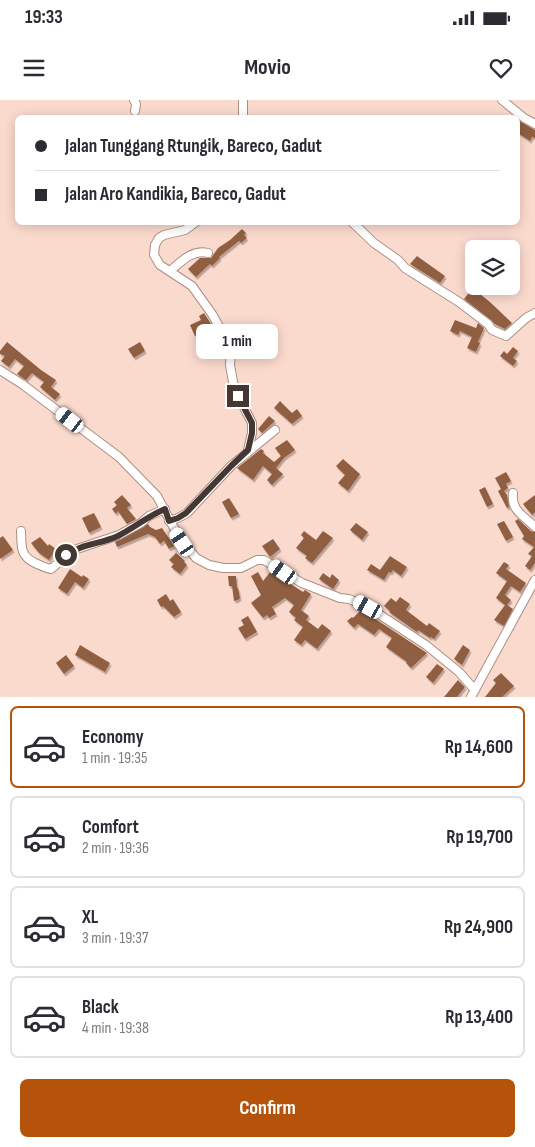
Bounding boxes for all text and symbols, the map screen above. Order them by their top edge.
text: 19:33 [25,6,63,29]
icon: menu [20,54,48,82]
text: Movio [244,54,291,81]
icon: heart [487,54,515,82]
text: Jalan Tunggang Rtungik, Bareco, Gadut [65,135,322,158]
text: Jalan Aro Kandikia, Bareco, Gadut [65,183,286,206]
map controls [465,240,520,295]
button: layers [465,240,520,295]
callout: 1 min [197,324,279,358]
text: 1 min [222,332,252,351]
route end [227,385,249,407]
car [53,405,86,435]
car [167,525,196,559]
route start [55,544,77,566]
car [266,557,299,587]
car [351,593,384,621]
icon: car [22,725,67,770]
text: Economy [82,726,144,749]
text: Rp 14,600 [445,736,513,759]
text: 1 min · 19:35 [82,749,147,768]
icon: car [22,815,67,860]
text: Comfort [82,816,139,839]
text: Rp 19,700 [446,826,513,849]
text: 2 min · 19:36 [82,839,149,858]
icon: car [22,905,67,950]
text: XL [82,906,98,929]
text: Rp 24,900 [444,916,513,939]
text: 3 min · 19:37 [82,929,148,948]
icon: car [22,995,67,1040]
text: Black [82,996,119,1019]
text: Rp 13,400 [445,1006,513,1029]
text: 4 min · 19:38 [82,1019,149,1038]
button: Confirm [20,1079,515,1137]

